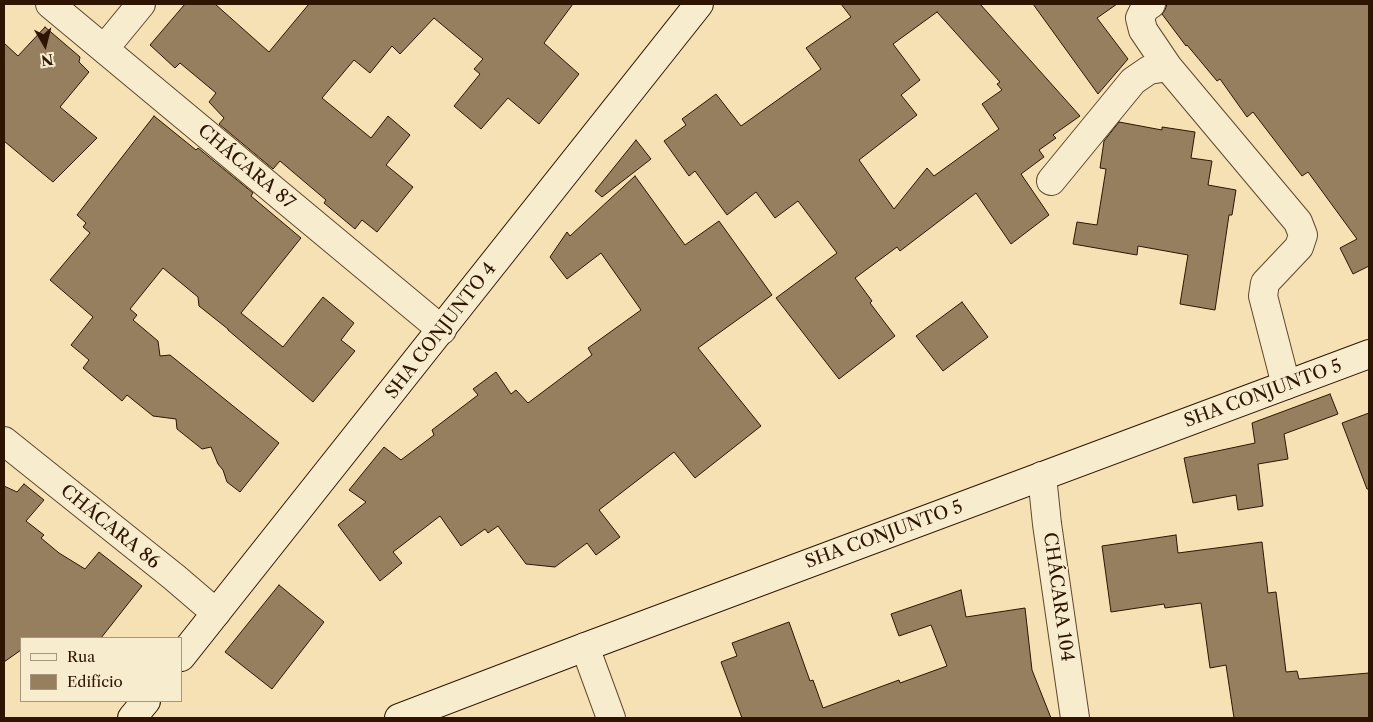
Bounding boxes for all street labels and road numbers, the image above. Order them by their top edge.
street label: CHÁCARA 87 [193,120,299,214]
street label: SHA CONJUNTO 4 [381,259,501,403]
street label: SHA CONJUNTO 5 [1181,355,1345,433]
street label: CHÁCARA 86 [56,480,164,574]
street label: SHA CONJUNTO 5 [802,496,966,574]
street label: CHÁCARA 104 [1038,531,1078,663]

